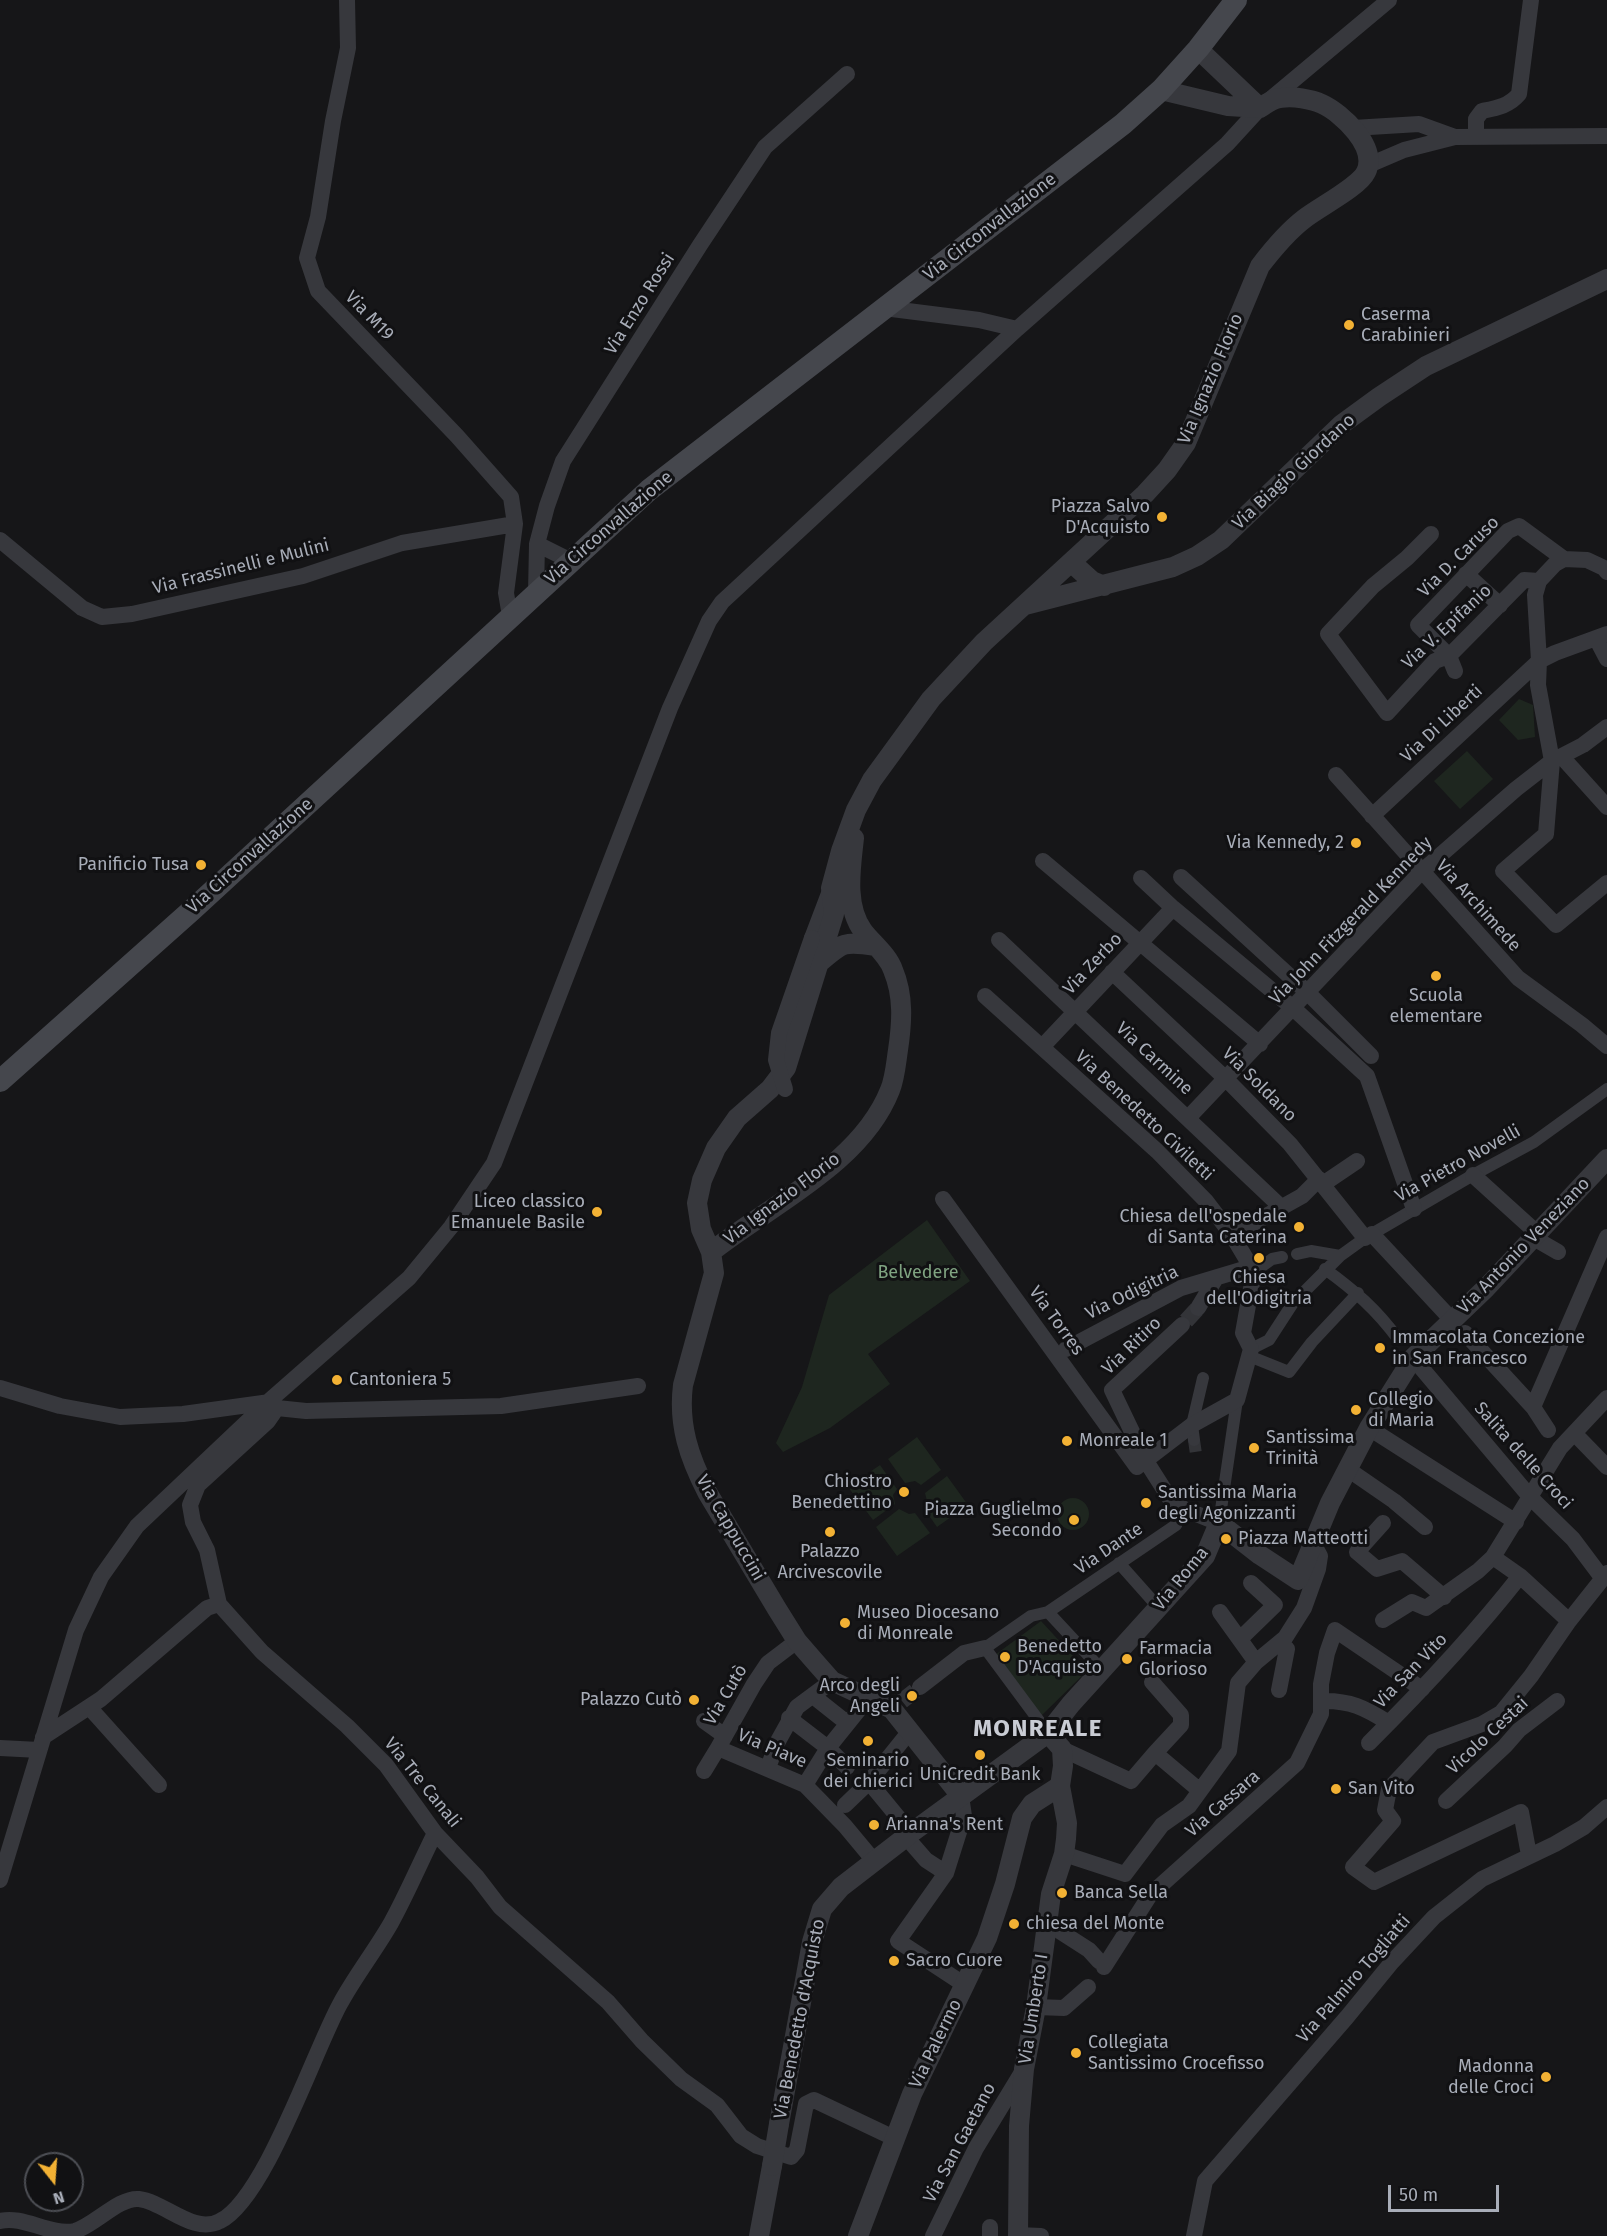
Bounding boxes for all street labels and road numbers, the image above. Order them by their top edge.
street label: Via Circonvallazione [919,168,1061,286]
street label: Via Enzo Rossi [600,249,680,359]
street label: Via M19 [340,287,398,345]
street label: Via Ignazio Florio [1174,310,1248,448]
street label: Via Biagio Giordano [1228,410,1360,534]
street label: Via Circonvallazione [541,467,677,589]
street label: Via D. Caruso [1414,512,1504,602]
street label: Via Frassinelli e Mulini [150,535,332,599]
street label: Via V. Epifanio [1398,580,1496,674]
street label: Via Di Liberti [1397,681,1487,767]
street label: Via Circonvallazione [182,794,318,918]
street label: Via John Fitzgerald Kennedy [1265,833,1437,1009]
street label: Via Archimede [1431,856,1525,956]
street label: Via Zerbo [1059,929,1127,999]
street label: Via Carmine [1111,1018,1197,1100]
street label: Via Soldano [1217,1043,1301,1127]
street label: Via Benedetto Civiletti [1070,1046,1218,1186]
street label: Via Pietro Novelli [1391,1121,1525,1207]
street label: Via Ignazio Florio [720,1148,844,1250]
street label: Via Antonio Veneziano [1453,1173,1595,1319]
street label: Via Odigitria [1082,1261,1182,1325]
street label: Via Torres [1024,1282,1088,1360]
street label: Via Ritiro [1098,1312,1166,1380]
street label: Salita delle Croci [1469,1398,1577,1514]
street label: Via Cappuccini [691,1471,769,1585]
street label: Via Dante [1071,1518,1147,1580]
street label: Via Roma [1149,1543,1213,1615]
street label: Via San Vito [1370,1629,1452,1713]
street label: Via Cutò [700,1661,752,1729]
street label: Vicolo Cestai [1443,1693,1533,1779]
street label: Via Piave [734,1725,810,1773]
street label: Via Tre Canali [379,1734,465,1832]
street label: Via Cassara [1181,1766,1265,1842]
street label: Via Palmiro Togliatti [1293,1911,1415,2047]
street label: Via Benedetto d'Acquisto [770,1917,830,2121]
street label: Via Umberto I [1015,1952,1053,2066]
street label: Via Palermo [905,1996,967,2092]
street label: Via San Gaetano [919,2079,1001,2207]

